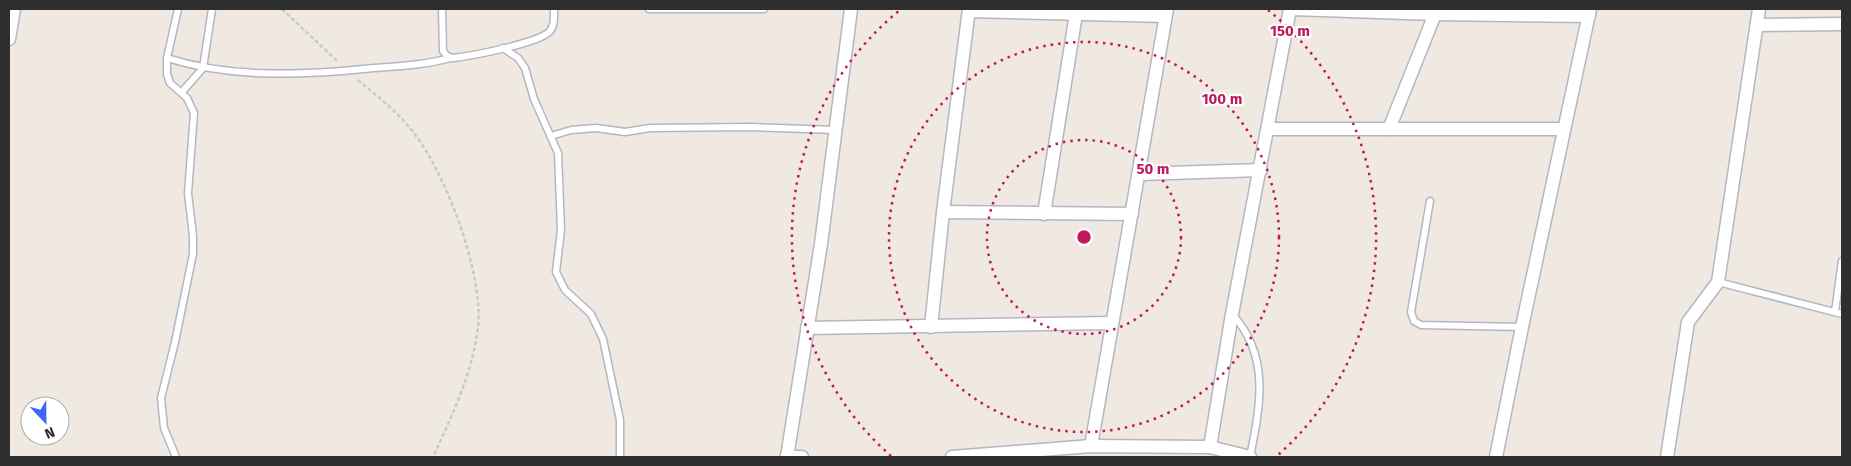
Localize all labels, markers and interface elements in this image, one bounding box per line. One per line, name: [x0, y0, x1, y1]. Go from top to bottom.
text: 150 m: [1270, 22, 1310, 40]
text: 100 m: [1202, 90, 1242, 108]
text: 50 m: [1136, 160, 1170, 178]
centre of rings: [1075, 228, 1093, 246]
north arrow: [20, 396, 70, 446]
text: N: [42, 423, 57, 442]

